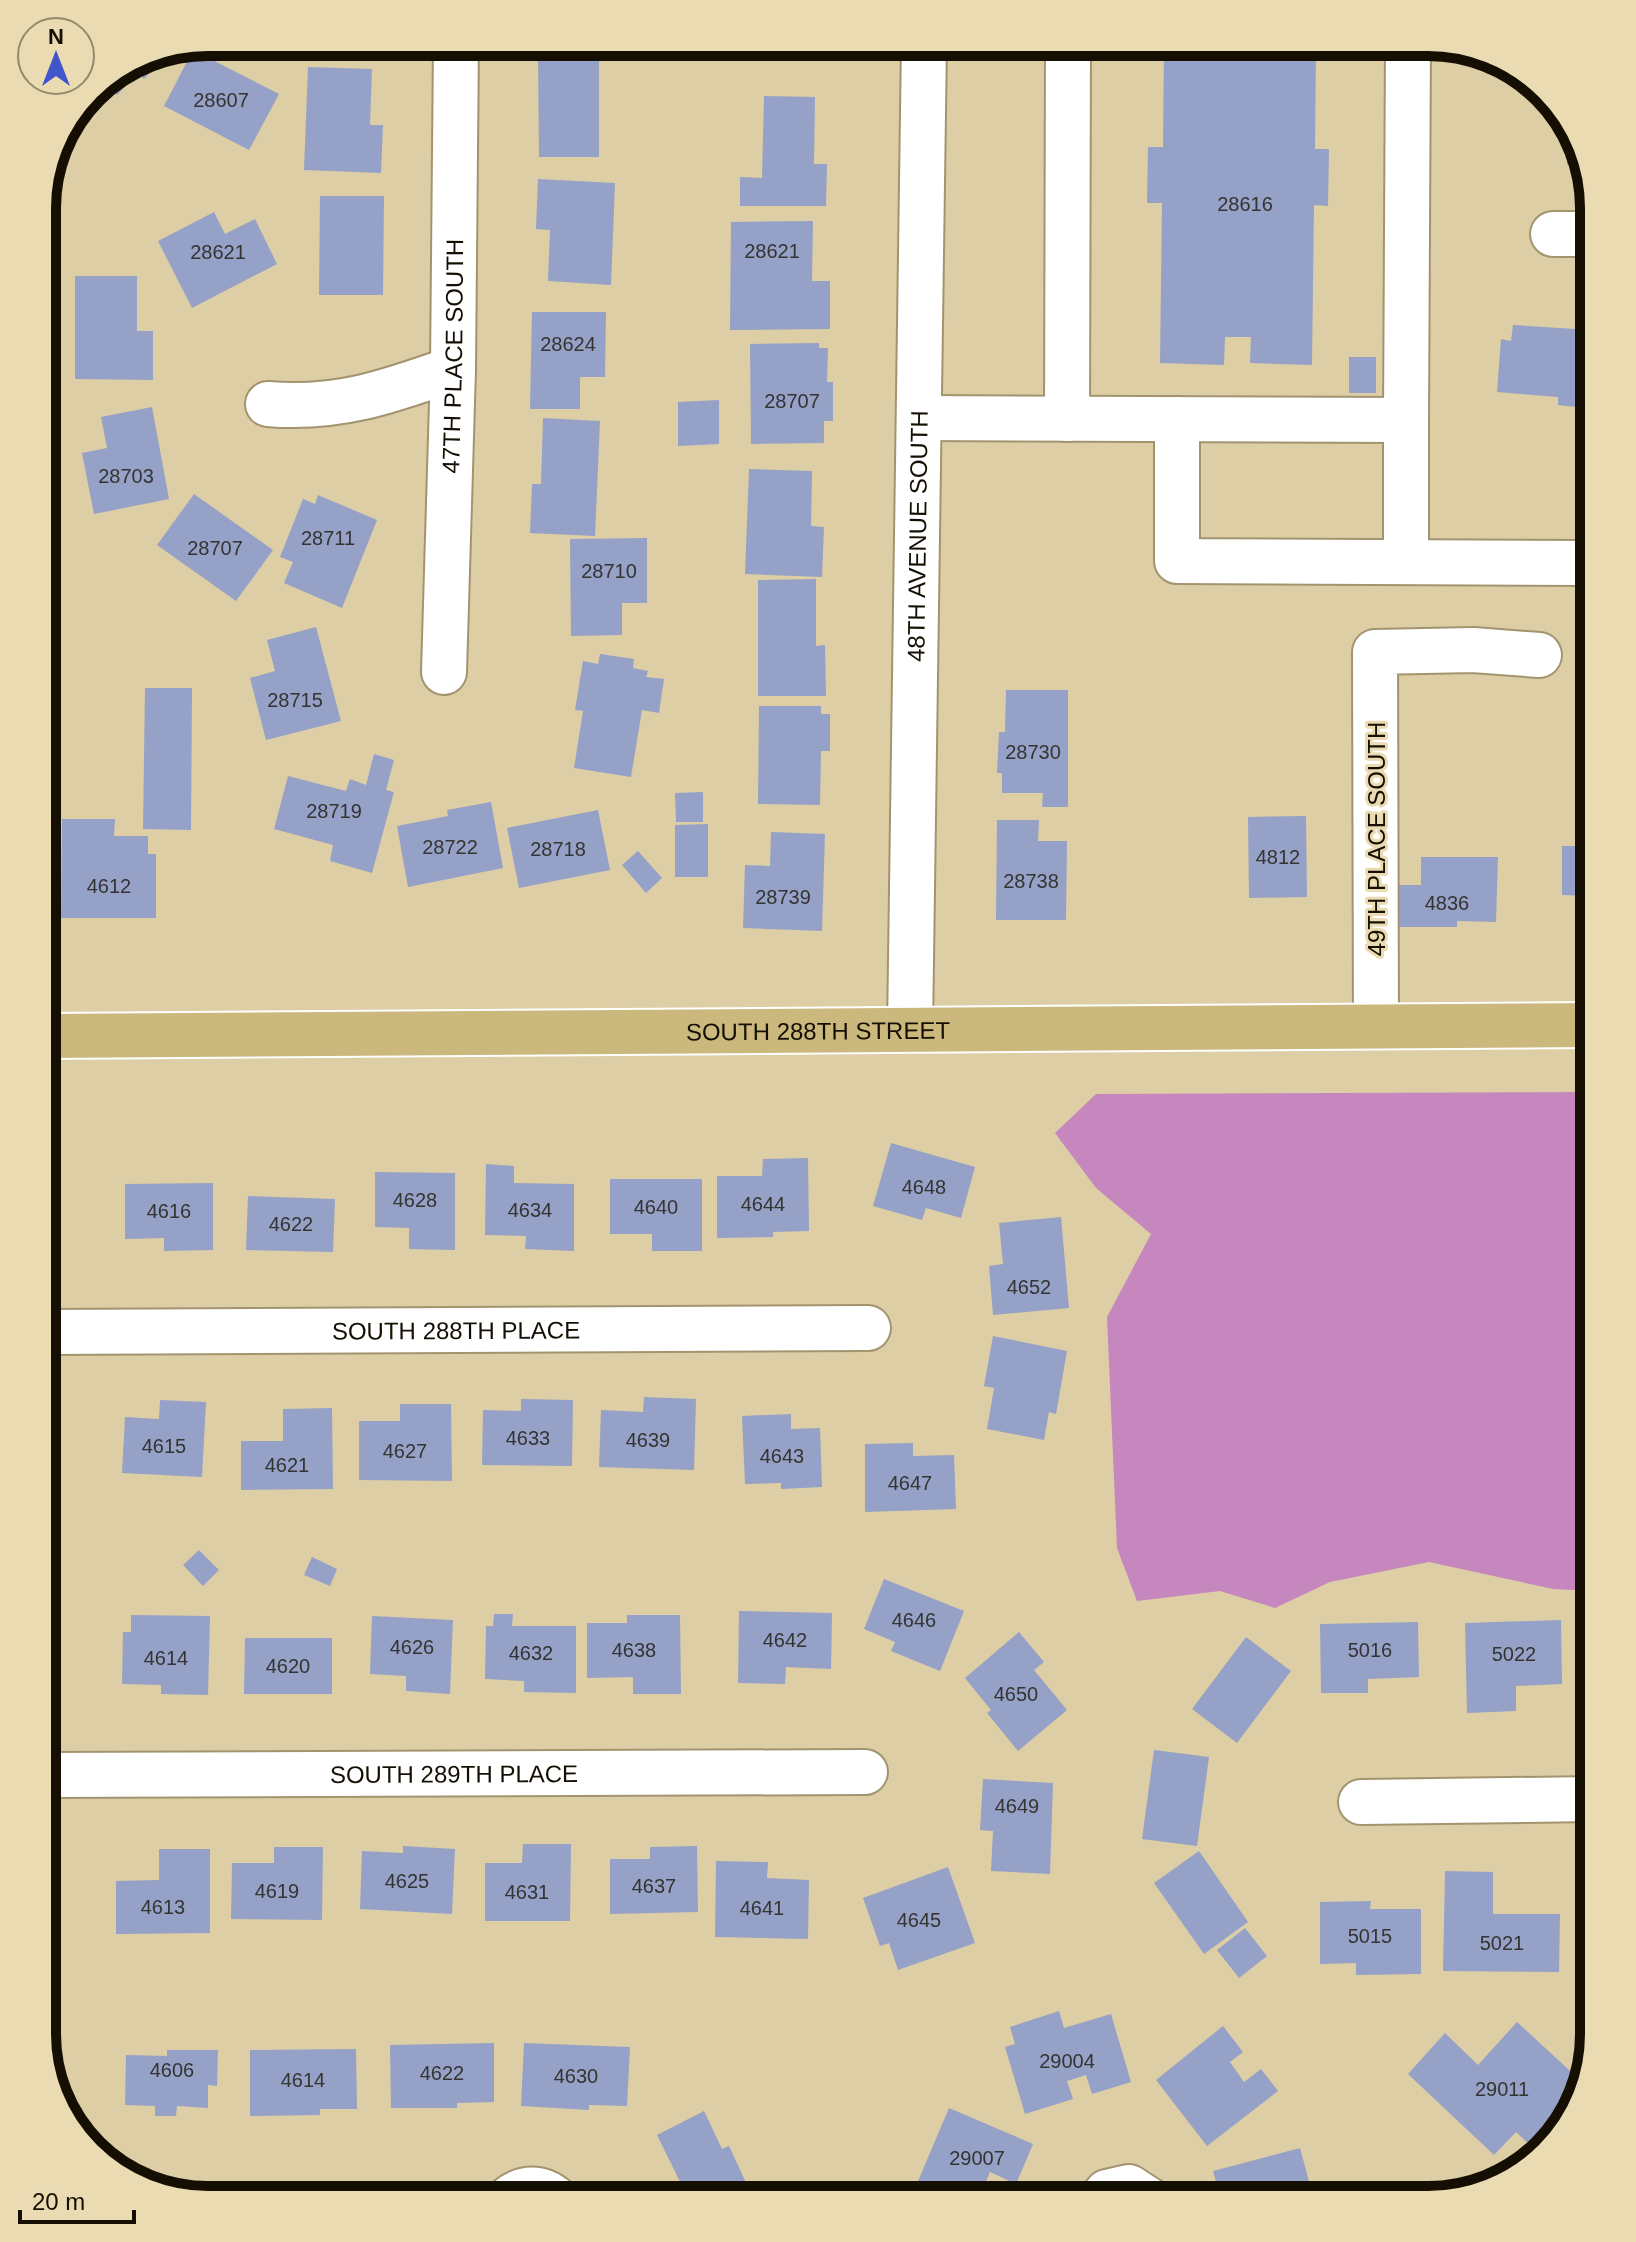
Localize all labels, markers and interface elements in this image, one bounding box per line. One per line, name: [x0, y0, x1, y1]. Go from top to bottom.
north arrow: [16, 16, 96, 96]
text: N: [48, 24, 64, 49]
house number: 28607: [193, 89, 249, 111]
house number: 28616: [1217, 193, 1273, 215]
street label: 47TH PLACE SOUTH: [436, 239, 468, 474]
house number: 28621: [744, 240, 800, 262]
house number: 28621: [190, 241, 246, 263]
house number: 28624: [540, 333, 596, 355]
house number: 28707: [764, 390, 820, 412]
street label: 48TH AVENUE SOUTH: [902, 410, 932, 662]
house number: 28703: [98, 465, 154, 487]
house number: 28711: [301, 527, 355, 549]
house number: 28707: [187, 537, 243, 559]
house number: 28710: [581, 560, 637, 582]
house number: 28715: [267, 689, 323, 711]
street label: 49TH PLACE SOUTH: [1363, 722, 1390, 956]
house number: 28730: [1005, 741, 1061, 763]
house number: 28719: [306, 800, 362, 822]
house number: 28722: [422, 836, 478, 858]
house number: 28718: [530, 838, 586, 860]
house number: 4812: [1256, 846, 1300, 868]
house number: 28738: [1003, 870, 1059, 892]
house number: 4612: [87, 875, 131, 897]
house number: 28739: [755, 886, 811, 908]
house number: 4836: [1425, 892, 1469, 914]
street label: SOUTH 288TH STREET: [686, 1016, 951, 1045]
house number: 4648: [902, 1176, 946, 1198]
house number: 4628: [393, 1189, 437, 1211]
house number: 4644: [741, 1193, 785, 1215]
house number: 4640: [634, 1196, 678, 1218]
house number: 4634: [508, 1199, 552, 1221]
house number: 4616: [147, 1200, 191, 1222]
house number: 4622: [269, 1213, 313, 1235]
house number: 4652: [1007, 1276, 1051, 1298]
street label: SOUTH 288TH PLACE: [332, 1316, 580, 1344]
house number: 4633: [506, 1427, 550, 1449]
house number: 4639: [626, 1429, 670, 1451]
house number: 4615: [142, 1435, 186, 1457]
house number: 4627: [383, 1440, 427, 1462]
house number: 4643: [760, 1445, 804, 1467]
house number: 4621: [265, 1454, 309, 1476]
house number: 4647: [888, 1472, 932, 1494]
house number: 4646: [892, 1609, 936, 1631]
house number: 4642: [763, 1629, 807, 1651]
house number: 4626: [390, 1636, 434, 1658]
house number: 4638: [612, 1639, 656, 1661]
house number: 5016: [1348, 1639, 1392, 1661]
house number: 4632: [509, 1642, 553, 1664]
house number: 5022: [1492, 1643, 1536, 1665]
house number: 4614: [144, 1647, 188, 1669]
house number: 4620: [266, 1655, 310, 1677]
house number: 4650: [994, 1683, 1038, 1705]
street label: SOUTH 289TH PLACE: [330, 1760, 578, 1787]
house number: 4649: [995, 1795, 1039, 1817]
house number: 4625: [385, 1870, 429, 1892]
house number: 4637: [632, 1875, 676, 1897]
house number: 4619: [255, 1880, 299, 1902]
house number: 4631: [505, 1881, 549, 1903]
house number: 4613: [141, 1896, 185, 1918]
house number: 4641: [740, 1897, 784, 1919]
house number: 4645: [897, 1909, 941, 1931]
house number: 5015: [1348, 1925, 1392, 1947]
house number: 5021: [1480, 1932, 1524, 1954]
house number: 29004: [1039, 2050, 1095, 2072]
house number: 4606: [150, 2059, 194, 2081]
house number: 4622: [420, 2062, 464, 2084]
house number: 4630: [554, 2065, 598, 2087]
house number: 4614: [281, 2069, 325, 2091]
house number: 29011: [1475, 2078, 1529, 2100]
house number: 29007: [949, 2147, 1005, 2169]
scale bar: [20, 2174, 134, 2224]
text: 20 m: [32, 2188, 85, 2215]

